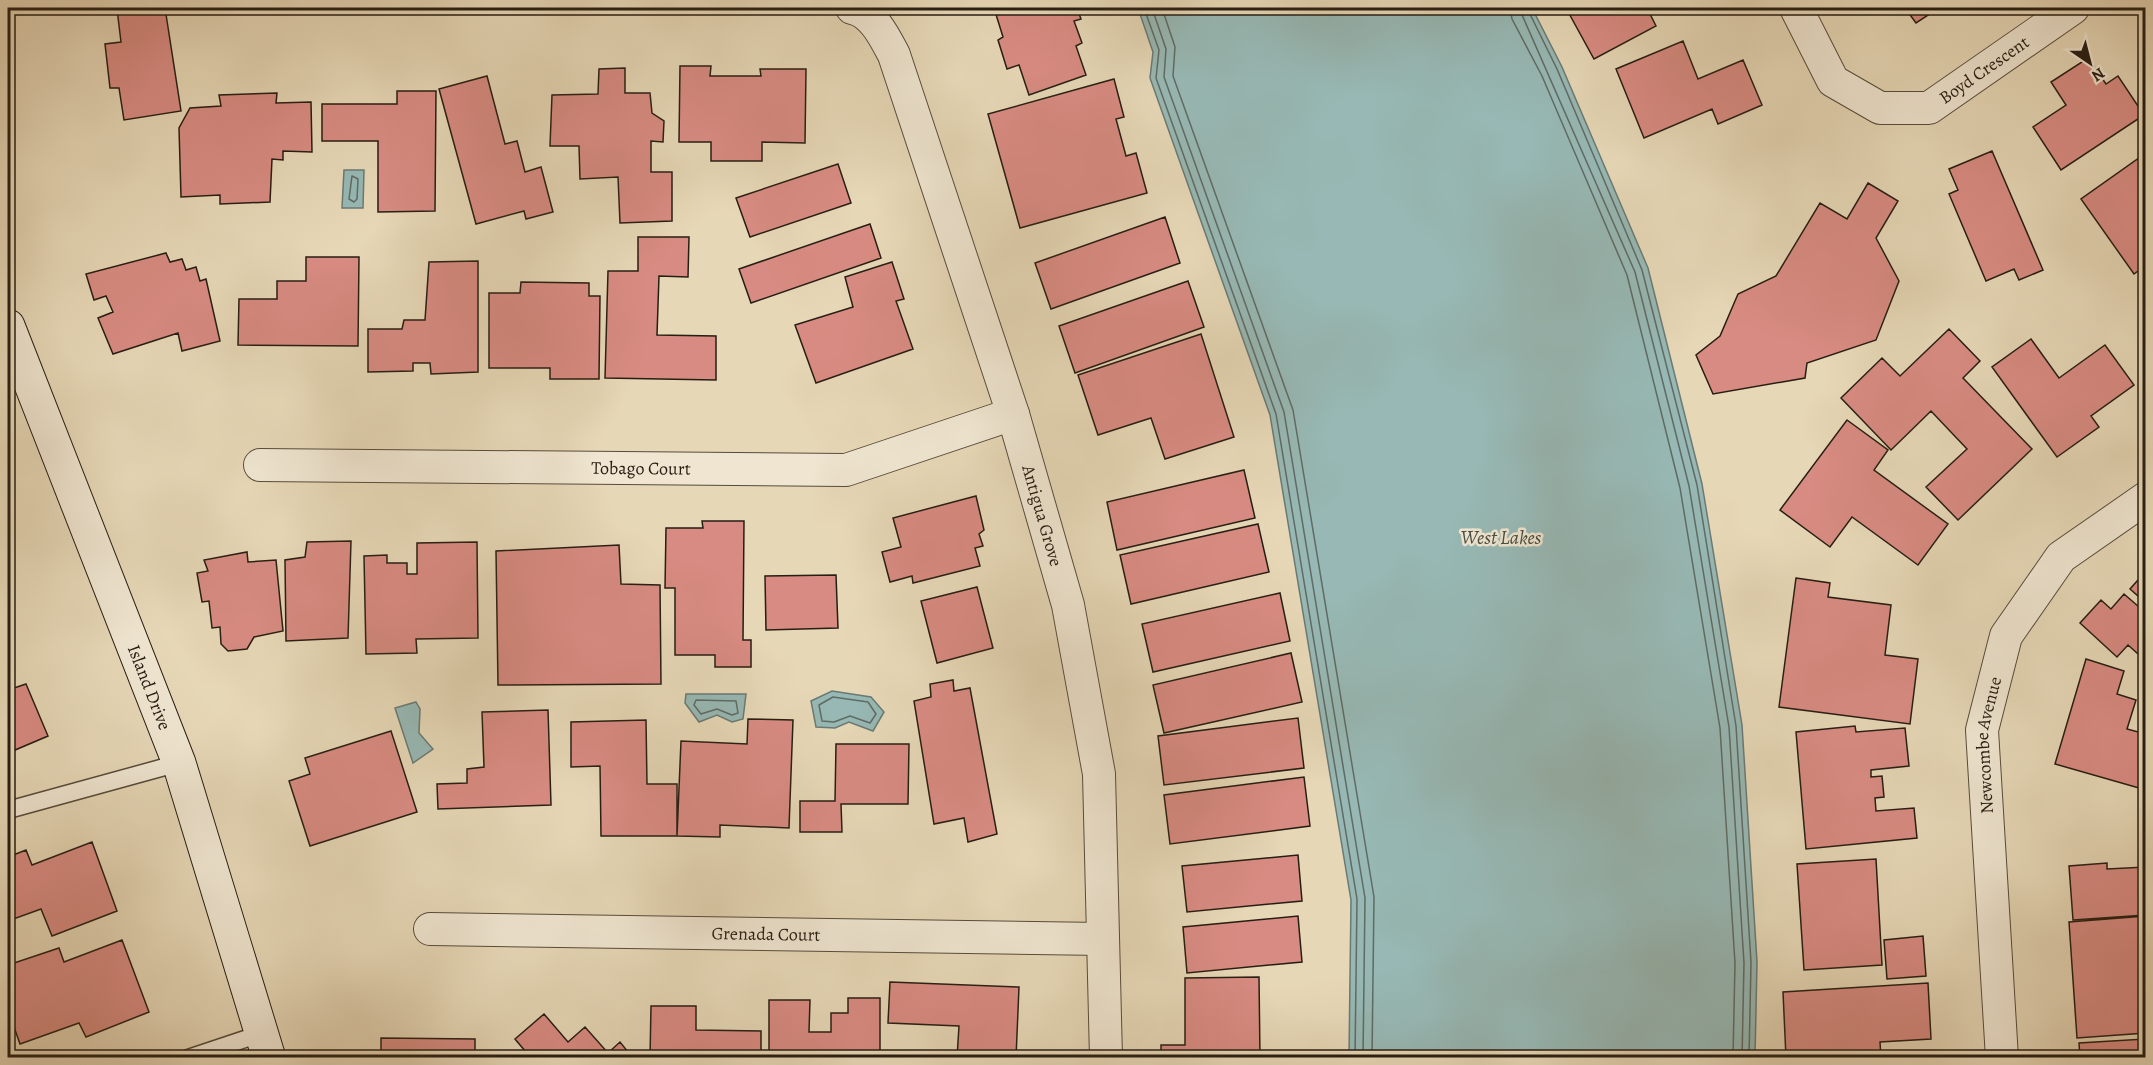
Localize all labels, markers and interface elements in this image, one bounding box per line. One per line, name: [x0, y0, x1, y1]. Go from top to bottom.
street label: Boyd Crescent: [1934, 30, 2034, 109]
north arrow: [2060, 33, 2120, 93]
text: N: [2087, 62, 2109, 87]
street label: Tobago Court: [591, 456, 691, 481]
street label: Antigua Grove: [1016, 461, 1068, 569]
water label: West Lakes: [1461, 524, 1542, 551]
street label: Island Drive: [122, 641, 177, 733]
street label: Newcombe Avenue: [1970, 674, 2007, 815]
street label: Grenada Court: [711, 921, 821, 947]

